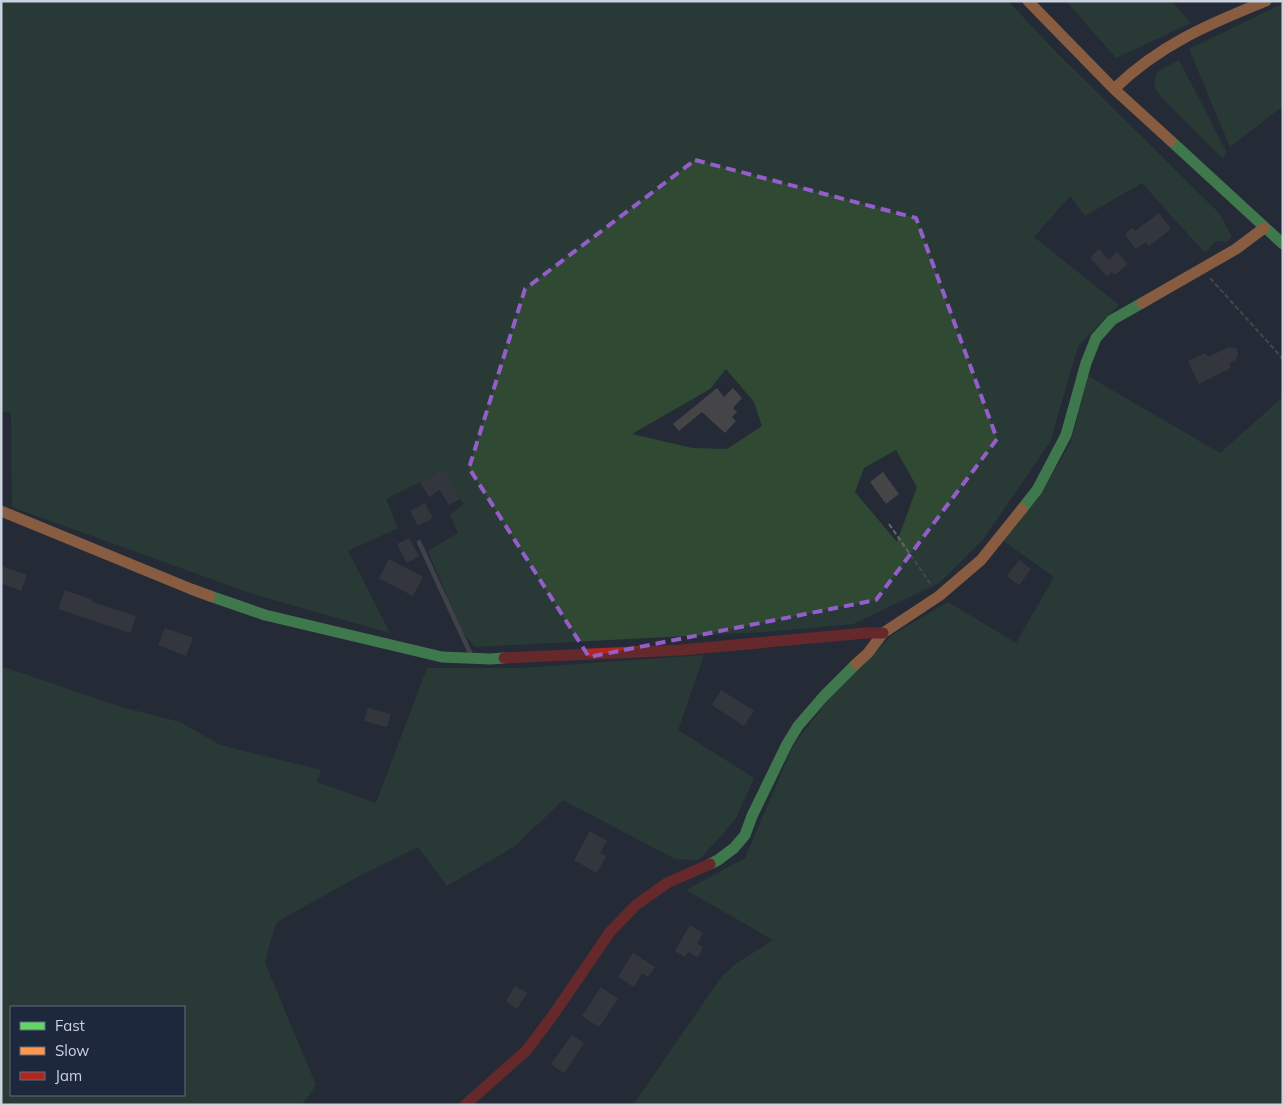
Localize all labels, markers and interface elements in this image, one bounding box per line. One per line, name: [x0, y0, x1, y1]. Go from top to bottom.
legend: [10, 1006, 185, 1096]
text: Fast: [55, 1016, 85, 1035]
text: Slow: [55, 1041, 89, 1060]
text: Jam: [55, 1066, 82, 1085]

